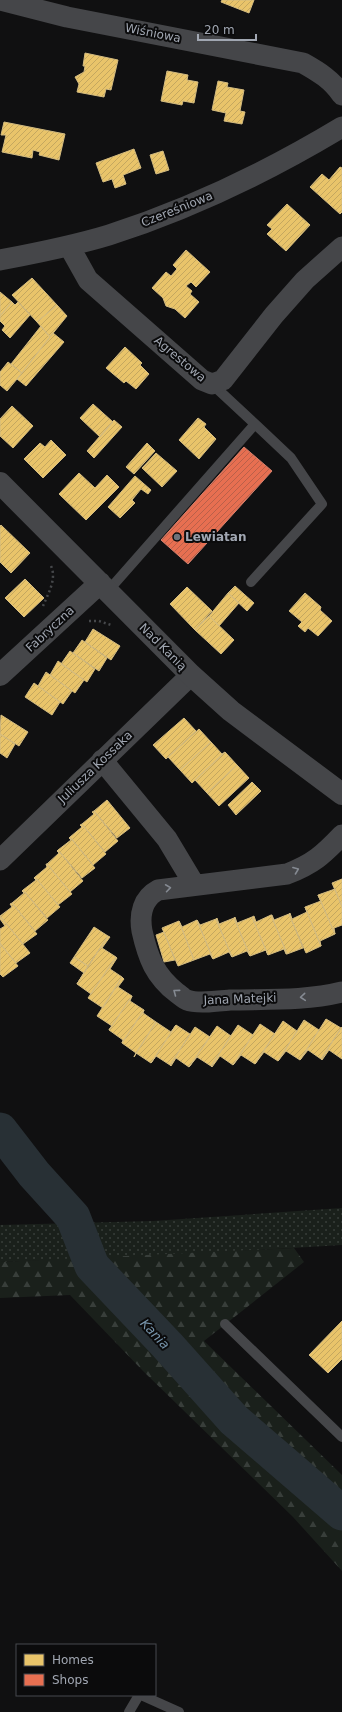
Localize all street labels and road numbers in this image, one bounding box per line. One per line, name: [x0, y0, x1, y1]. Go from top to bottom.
street label: Wiśniowa: [124, 21, 182, 45]
street label: Czereśniowa: [139, 188, 215, 230]
street label: Agrestowa: [151, 333, 209, 385]
street label: Fabryczna: [23, 603, 77, 655]
street label: Nad Kanią: [136, 620, 190, 674]
street label: Juliusza Kossaka: [54, 728, 135, 807]
street label: Jana Matejki: [202, 991, 277, 1007]

